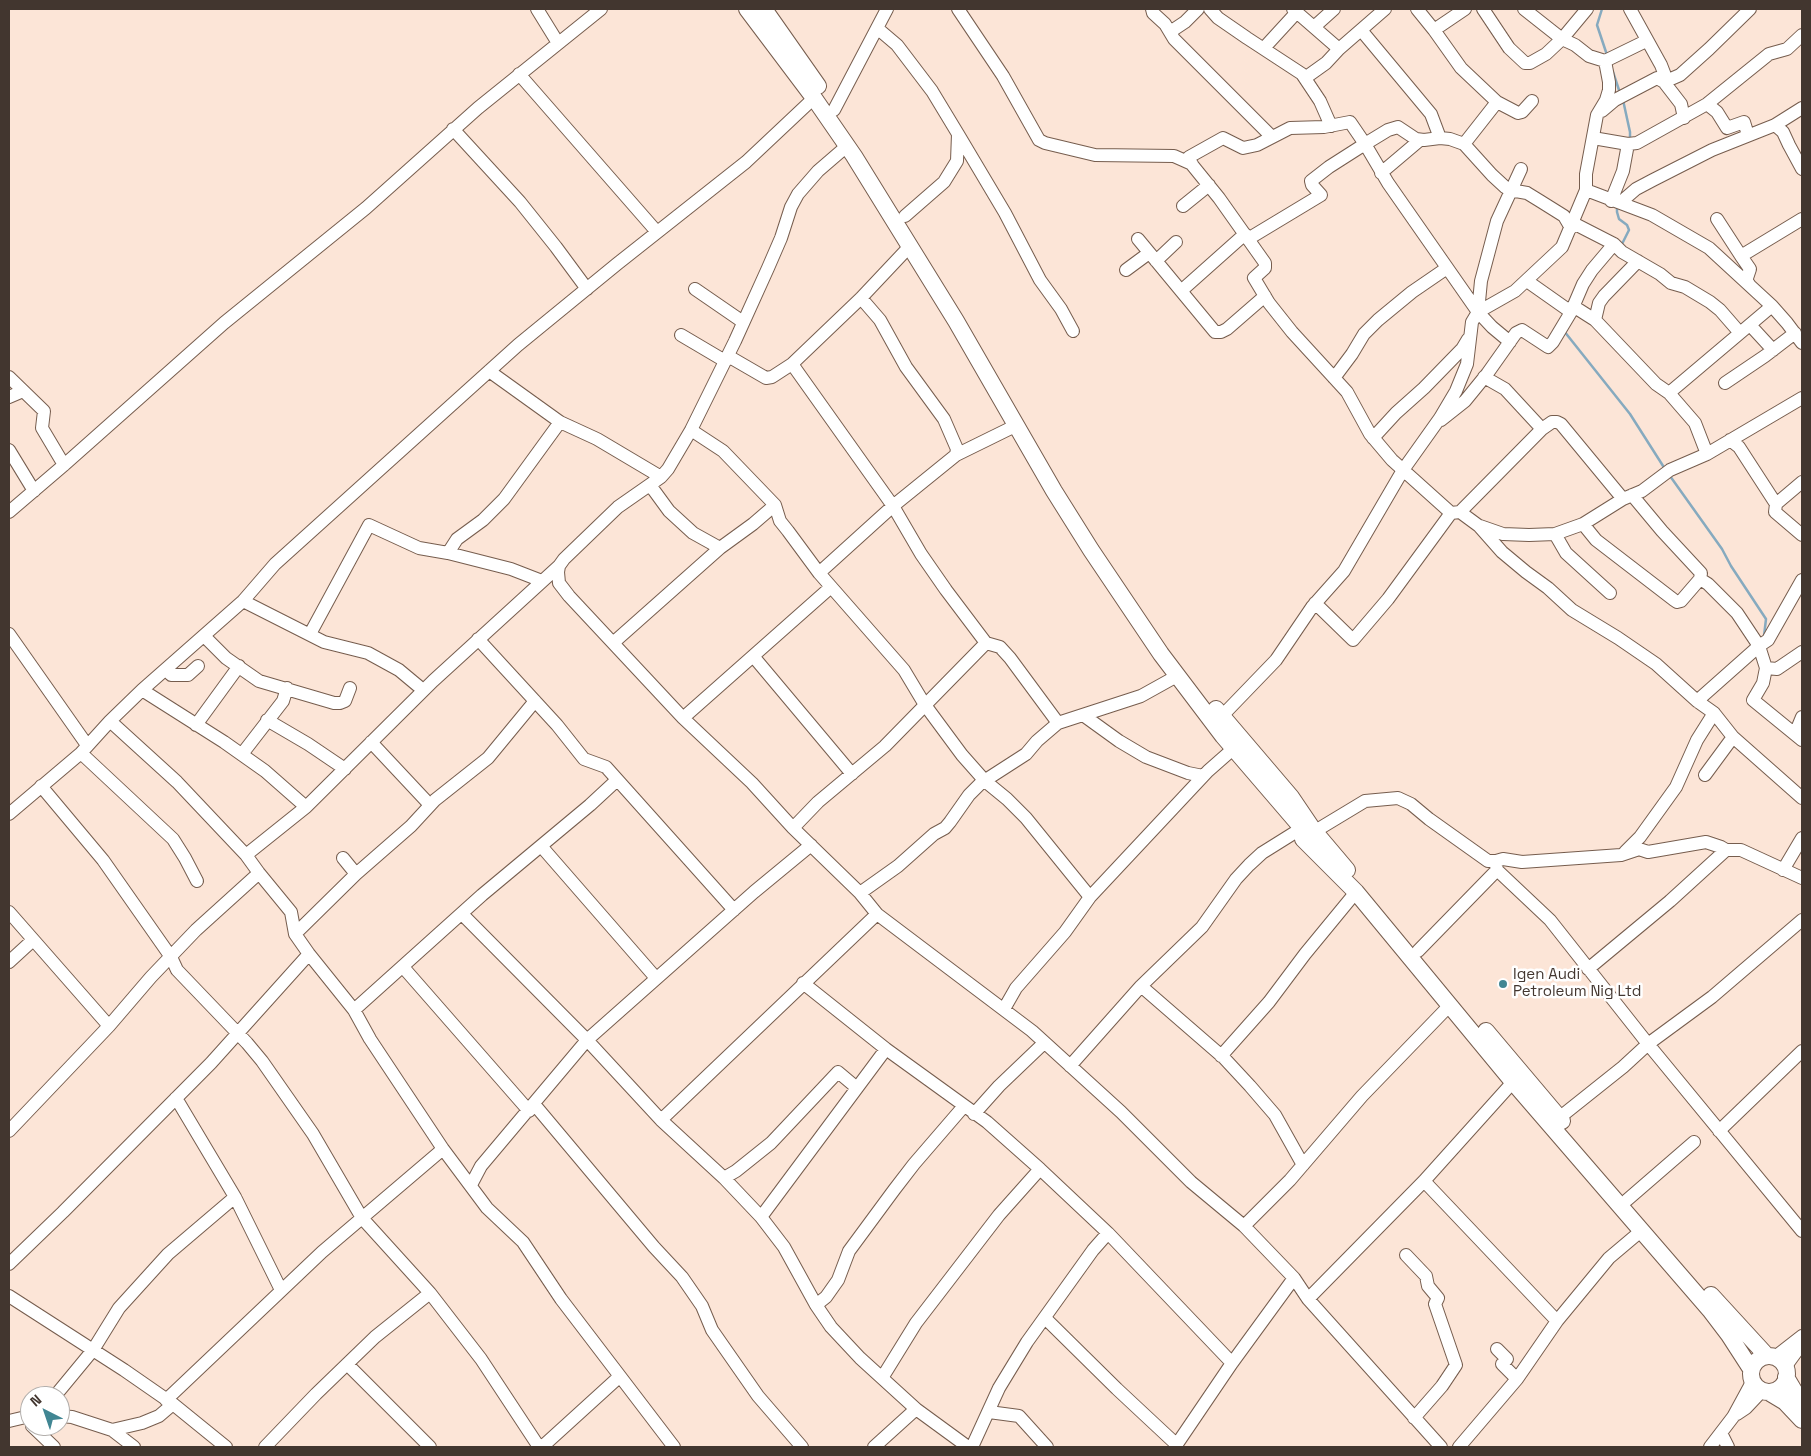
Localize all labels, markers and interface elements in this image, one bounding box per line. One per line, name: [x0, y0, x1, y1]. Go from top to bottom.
place label: Igen Audi Petroleum Nig Ltd: [1513, 966, 1641, 1001]
marker: Igen Audi Petroleum Nig Ltd: [1497, 978, 1509, 990]
north arrow: [20, 1386, 70, 1436]
text: N: [26, 1391, 45, 1410]

